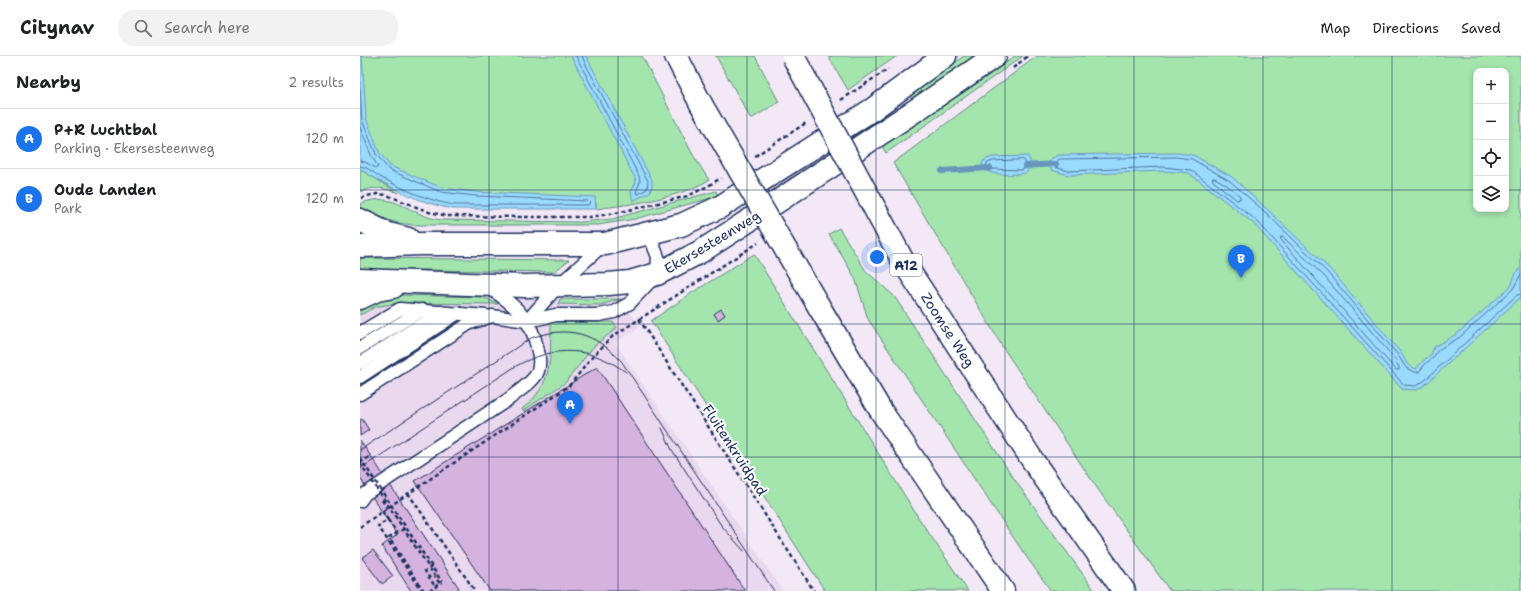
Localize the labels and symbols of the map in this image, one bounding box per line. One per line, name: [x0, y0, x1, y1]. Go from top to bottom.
street label: Ekersesteenweg: [661, 206, 763, 278]
pin: B: [1228, 245, 1254, 278]
your location: [867, 247, 887, 267]
road number: A12: [890, 254, 922, 276]
street label: Zoomse Weg: [917, 289, 979, 371]
pin: A: [557, 391, 583, 424]
street label: Fluitenkruidpad: [699, 401, 771, 499]

